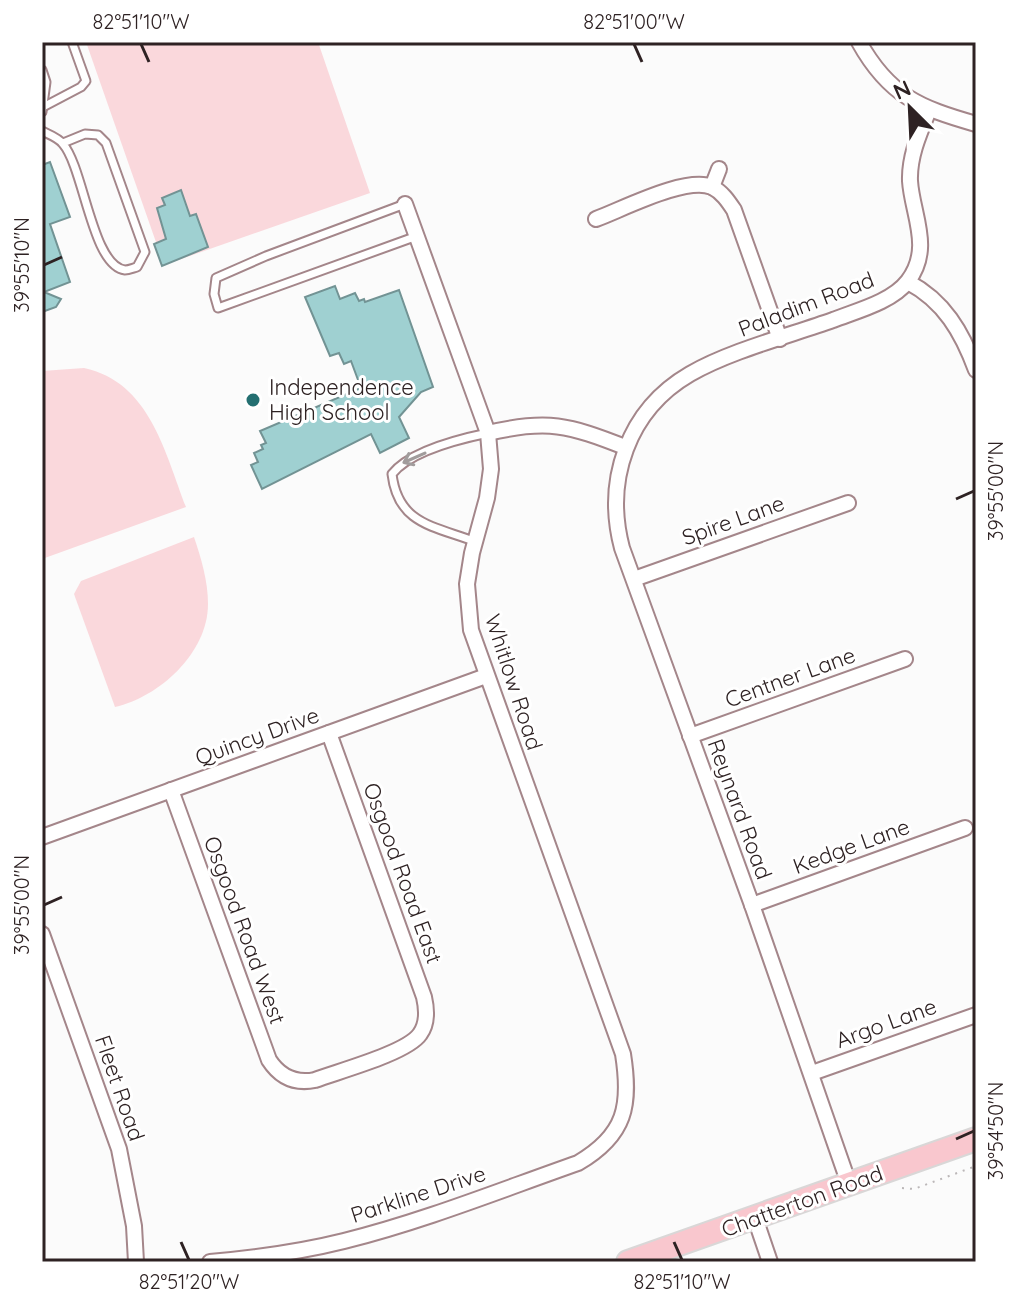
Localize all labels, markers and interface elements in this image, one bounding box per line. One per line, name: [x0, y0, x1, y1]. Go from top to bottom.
text: 82°51'10"W: [93, 9, 189, 34]
text: 82°51'00"W: [583, 9, 685, 34]
north arrow: [870, 68, 950, 148]
text: N: [889, 74, 915, 106]
text: 39°55'10"N: [9, 217, 34, 313]
street label: Paladim Road: [734, 265, 878, 343]
place label: Independence High School: [269, 373, 414, 426]
marker: Independence High School: [244, 391, 262, 409]
text: 39°55'00"N: [983, 441, 1008, 541]
one-way arrow: [402, 451, 427, 466]
street label: Spire Lane: [678, 489, 788, 551]
street label: Whitlow Road: [479, 611, 549, 753]
street label: Centner Lane: [721, 640, 859, 714]
street label: Quincy Drive: [191, 701, 323, 771]
street label: Reynard Road: [702, 735, 778, 883]
street label: Osgood Road East: [357, 779, 449, 967]
street label: Kedge Lane: [789, 812, 913, 880]
street label: Osgood Road West: [198, 832, 292, 1028]
text: 39°55'00"N: [9, 855, 34, 955]
street label: Argo Lane: [832, 992, 940, 1054]
street label: Fleet Road: [89, 1031, 151, 1145]
text: 39°54'50"N: [983, 1082, 1008, 1180]
street label: Parkline Drive: [347, 1159, 489, 1229]
street label: Chatterton Road: [717, 1159, 887, 1243]
text: 82°51'20"W: [139, 1269, 239, 1294]
text: 82°51'10"W: [634, 1269, 730, 1294]

